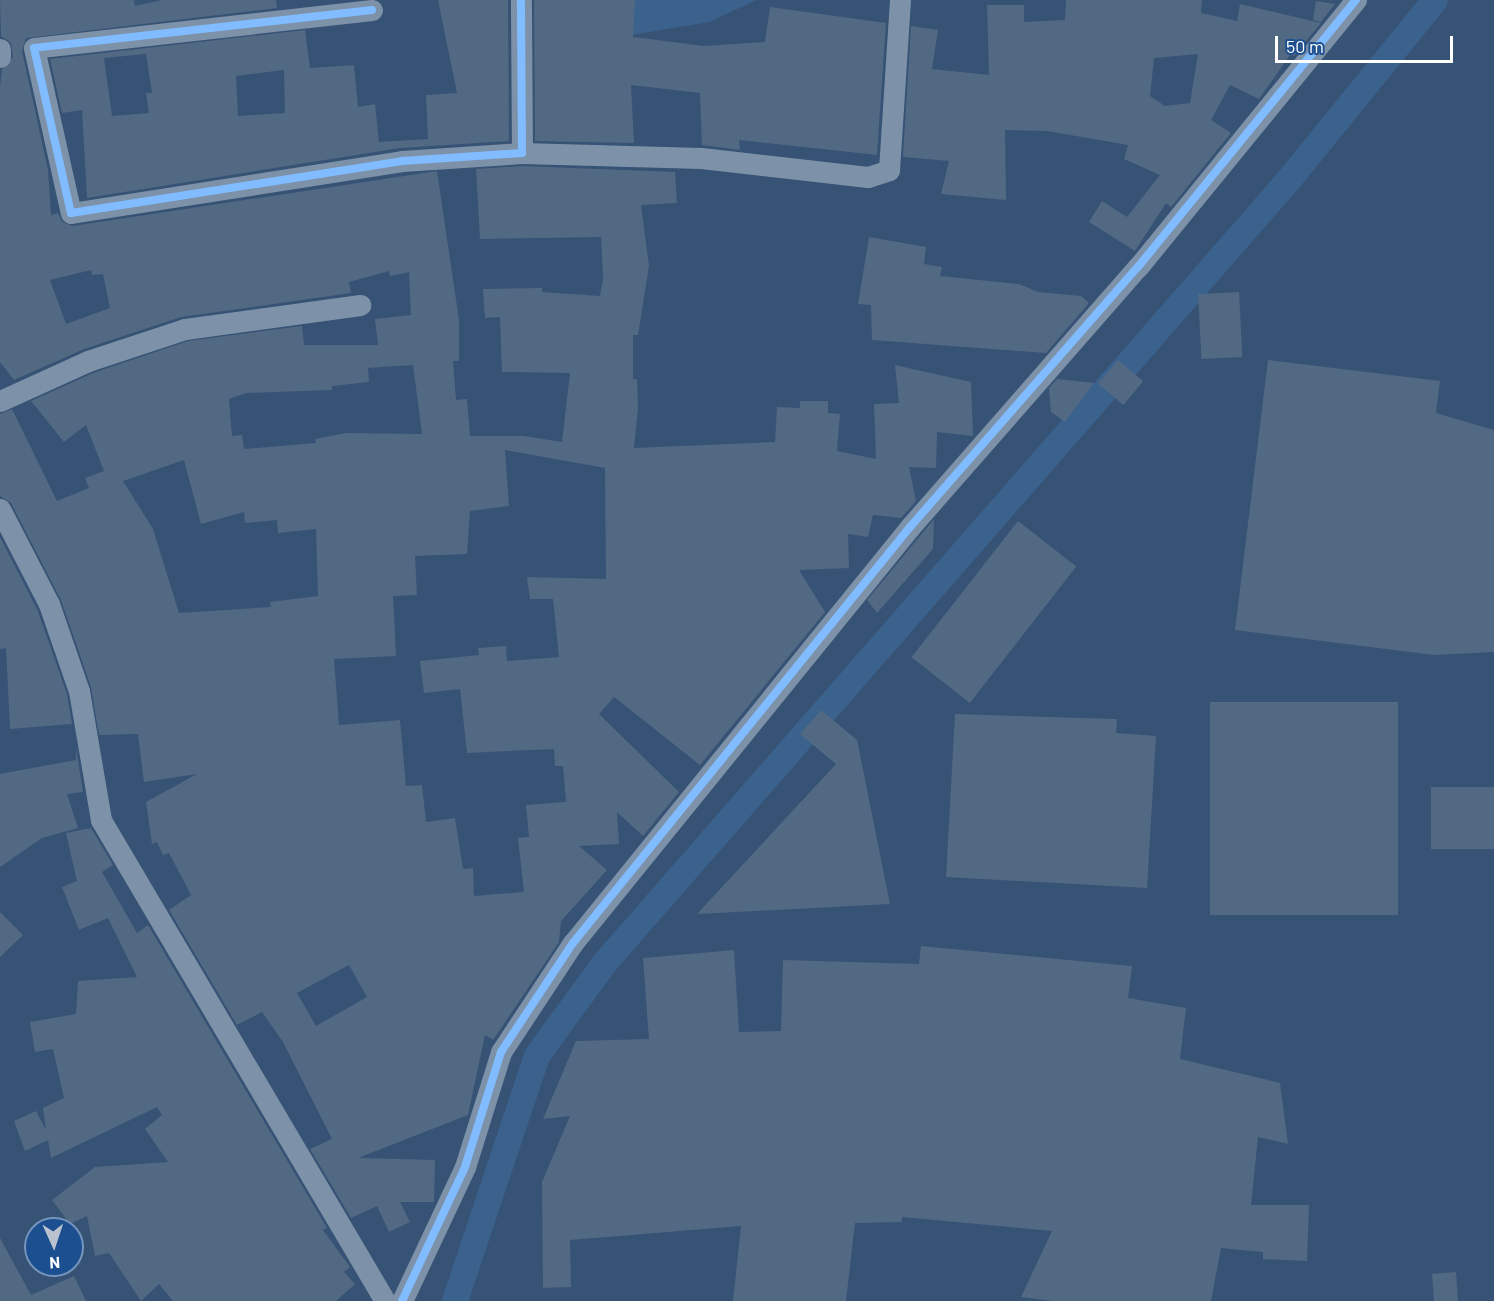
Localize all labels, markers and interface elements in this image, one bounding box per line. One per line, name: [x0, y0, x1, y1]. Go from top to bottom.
scale bar: [1278, 24, 1456, 62]
text: 50 m: [1286, 35, 1324, 57]
north arrow: [24, 1217, 84, 1277]
text: N: [49, 1254, 61, 1273]

